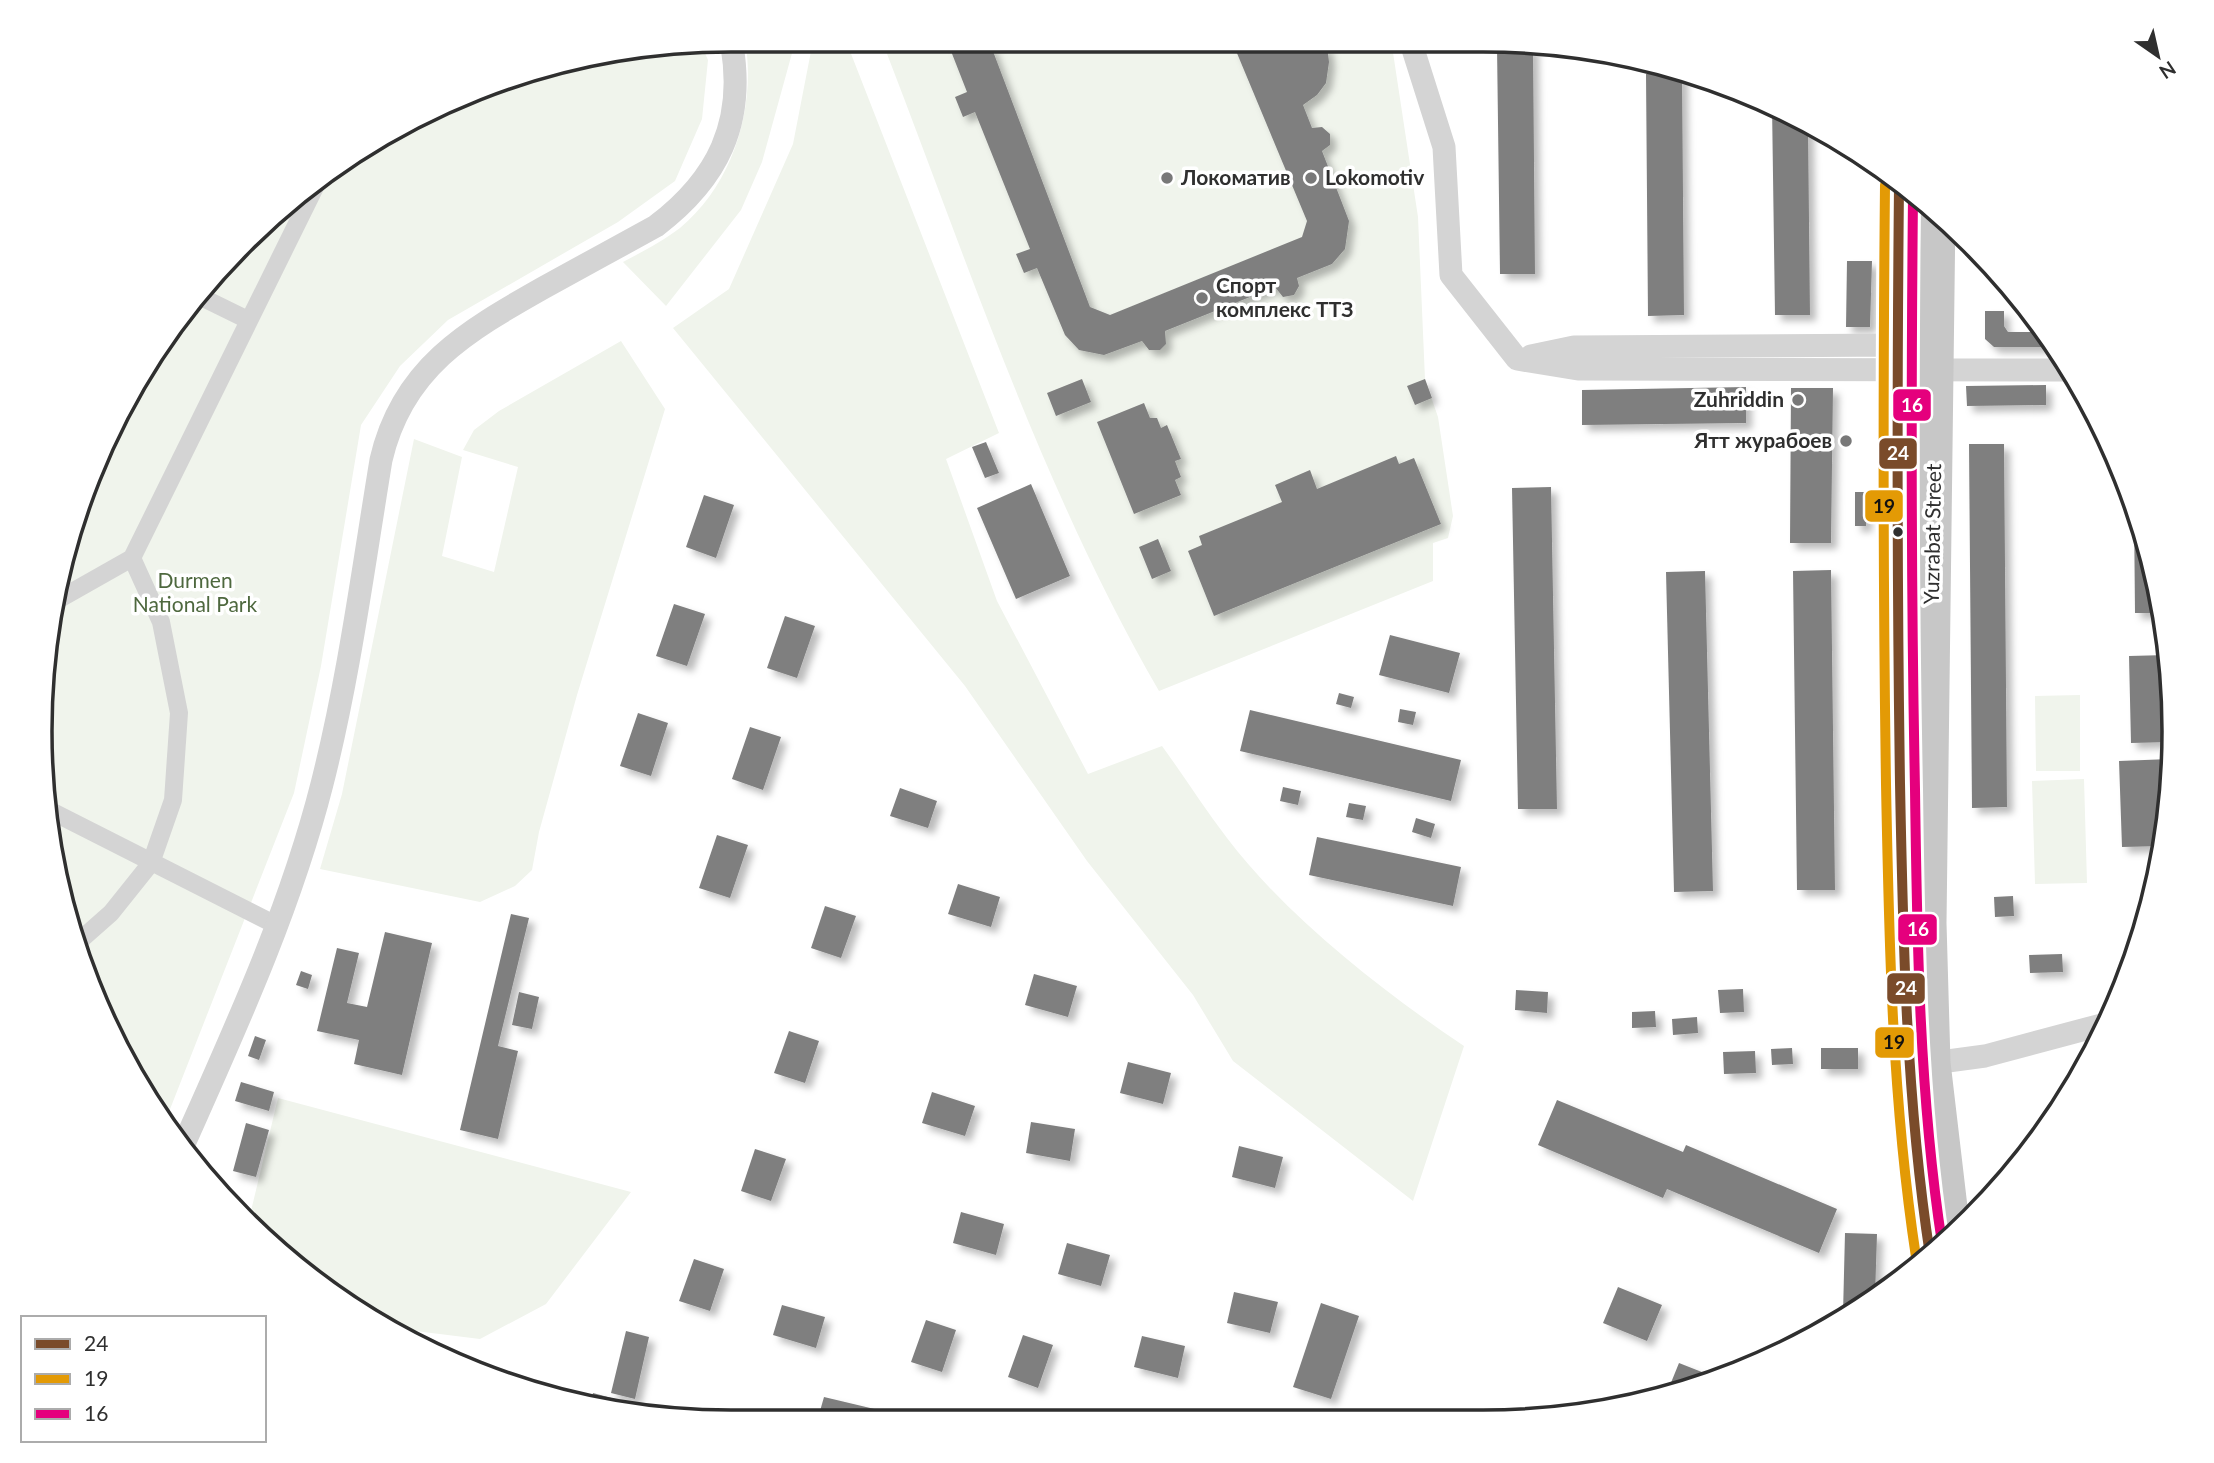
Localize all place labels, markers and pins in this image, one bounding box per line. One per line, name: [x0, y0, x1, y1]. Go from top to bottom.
place label: Локоматив: [1180, 164, 1291, 189]
place label: Lokomotiv: [1325, 164, 1424, 189]
marker: Локоматив: [1159, 170, 1175, 186]
marker: Lokomotiv: [1303, 170, 1319, 186]
place label: Спорт комплекс ТТЗ: [1216, 272, 1354, 321]
marker: Спорт комплекс ТТЗ: [1194, 290, 1210, 306]
place label: Zuhriddin: [1694, 386, 1784, 411]
marker: Zuhriddin: [1790, 392, 1806, 408]
place label: Ятт журабоев: [1693, 427, 1832, 452]
marker: Ятт журабоев: [1838, 433, 1854, 449]
unlabelled marker: [1891, 525, 1905, 539]

